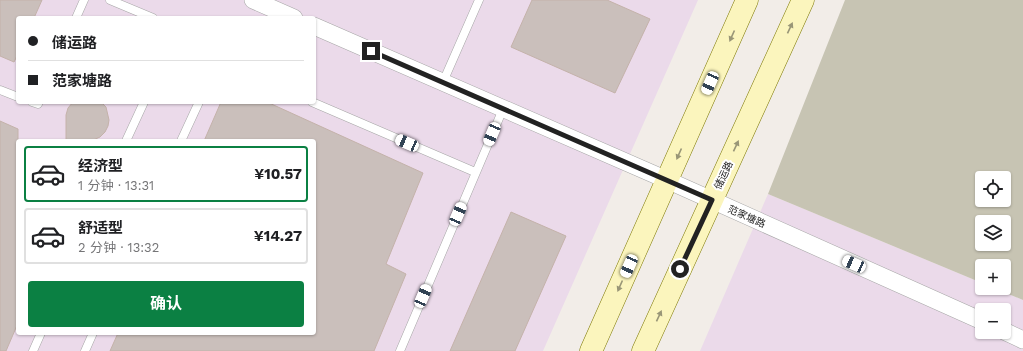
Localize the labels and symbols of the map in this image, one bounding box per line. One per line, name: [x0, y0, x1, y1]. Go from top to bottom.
one-way arrow: [787, 22, 793, 34]
one-way arrow: [728, 30, 734, 42]
route end: [362, 42, 380, 60]
car: [700, 70, 720, 96]
car: [482, 121, 502, 147]
car: [394, 133, 420, 153]
one-way arrow: [733, 141, 739, 152]
one-way arrow: [676, 149, 682, 160]
street label: 储运路: [712, 159, 735, 191]
car: [448, 201, 468, 227]
street label: 范家塘路: [726, 203, 767, 230]
car: [619, 253, 639, 279]
car: [841, 254, 867, 274]
route start: [671, 260, 689, 278]
one-way arrow: [617, 280, 623, 292]
car: [413, 283, 433, 309]
one-way arrow: [656, 310, 662, 321]

